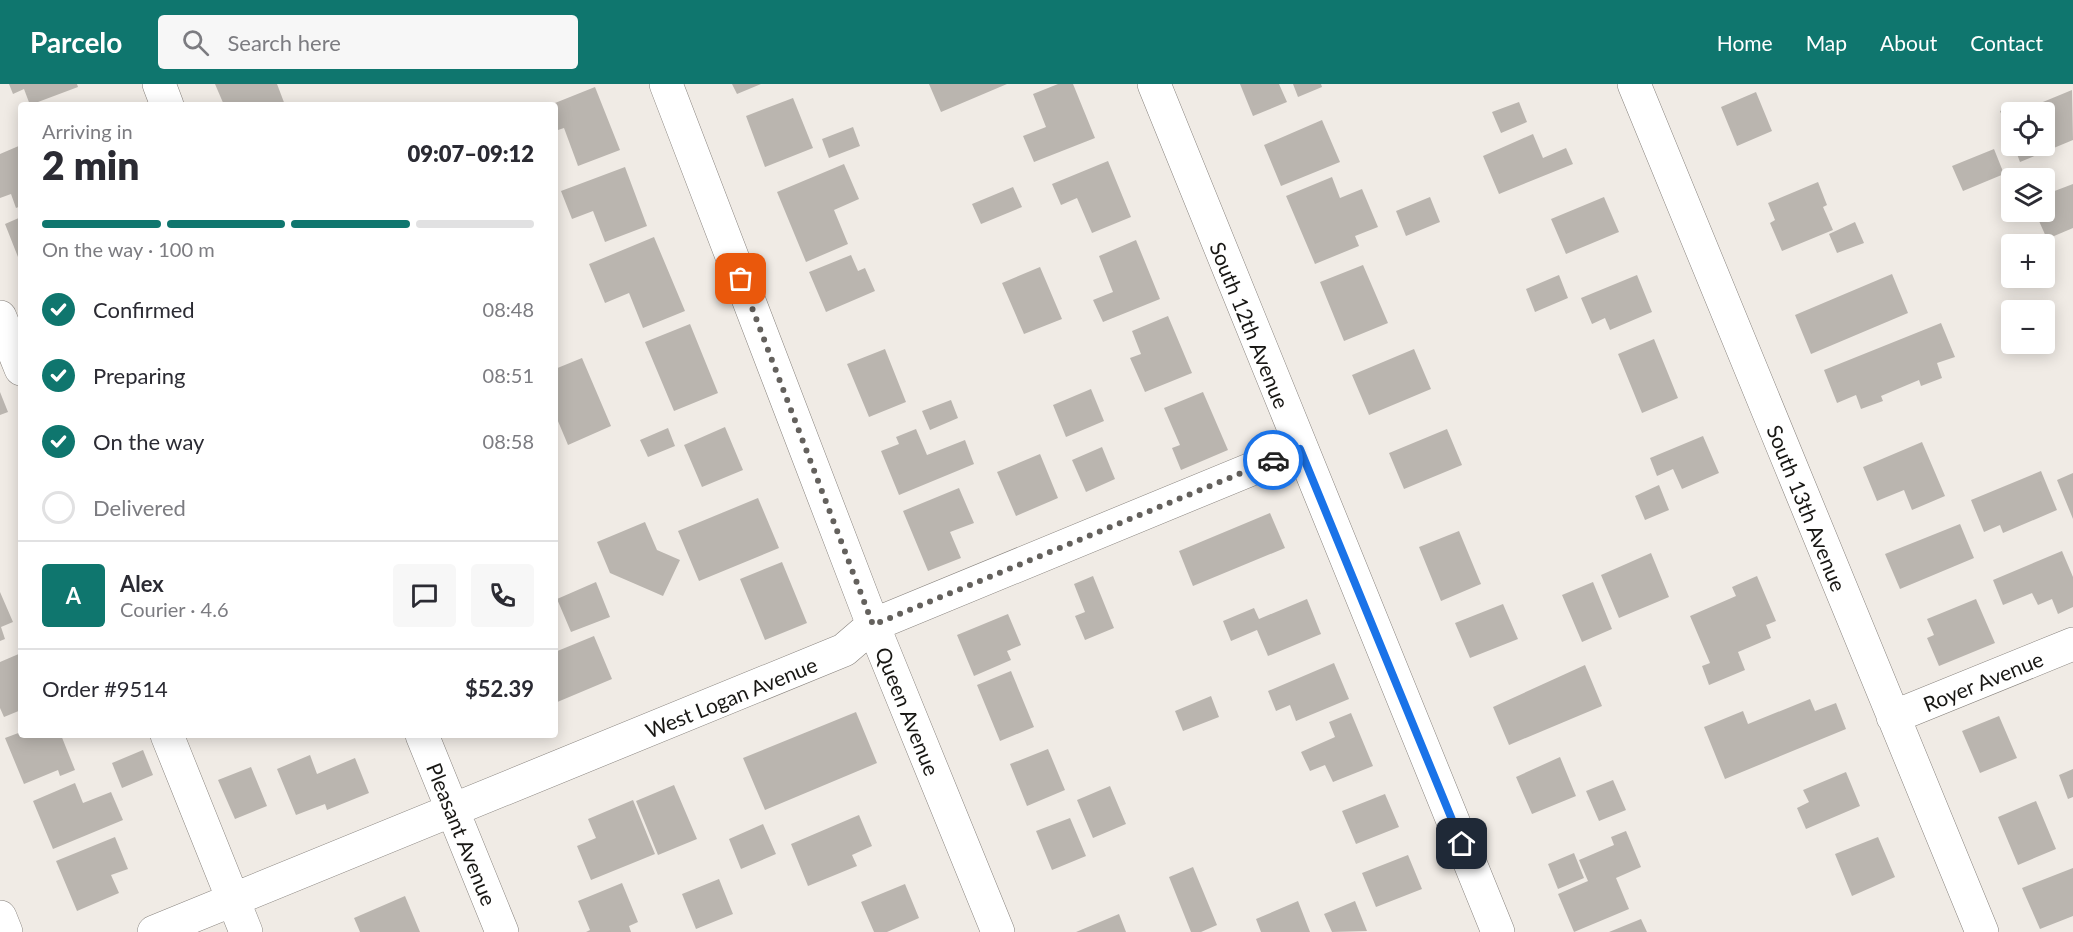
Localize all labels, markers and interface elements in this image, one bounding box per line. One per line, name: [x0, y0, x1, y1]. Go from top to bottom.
search box: [158, 15, 578, 69]
text: Parcelo: [30, 25, 122, 59]
icon: search: [179, 26, 212, 59]
text: Search here: [227, 29, 341, 56]
text: Home: [1717, 30, 1773, 55]
text: Map: [1806, 30, 1847, 55]
text: About: [1880, 30, 1937, 55]
text: Contact: [1970, 30, 2043, 55]
map controls: [2001, 102, 2055, 354]
button: locate: [2001, 102, 2055, 156]
text: Arriving in: [42, 119, 133, 143]
text: 09:07–09:12: [408, 140, 534, 167]
text: 2 min: [42, 142, 139, 188]
button: layers: [2001, 168, 2055, 222]
button: +: [2001, 234, 2055, 288]
text: On the way · 100 m: [42, 237, 215, 261]
street label: South 12th Avenue: [1205, 238, 1295, 412]
pin: [715, 253, 766, 304]
icon: bag: [724, 262, 757, 295]
icon: check: [42, 293, 75, 326]
text: Confirmed: [93, 296, 195, 323]
text: 08:48: [483, 297, 534, 321]
button: −: [2001, 300, 2055, 354]
icon: check: [42, 359, 75, 392]
text: Preparing: [93, 362, 185, 389]
text: 08:51: [483, 363, 534, 387]
street label: South 13th Avenue: [1762, 421, 1852, 595]
icon: check: [42, 425, 75, 458]
text: On the way: [93, 428, 204, 455]
text: 08:58: [483, 429, 534, 453]
courier: [1243, 430, 1303, 490]
icon: car: [1257, 444, 1290, 477]
text: Delivered: [93, 494, 186, 521]
button: chat: [393, 564, 456, 627]
button: phone: [471, 564, 534, 627]
text: Alex: [120, 570, 164, 597]
text: A: [66, 582, 81, 609]
text: Courier · 4.6: [120, 597, 229, 621]
street label: Queen Avenue: [871, 643, 945, 779]
street label: Royer Avenue: [1919, 646, 2047, 716]
street label: West Logan Avenue: [642, 651, 820, 743]
text: Order #9514: [42, 675, 168, 702]
text: $52.39: [465, 675, 534, 702]
street label: Pleasant Avenue: [422, 759, 502, 909]
pin: [1436, 818, 1487, 869]
icon: home: [1445, 827, 1478, 860]

